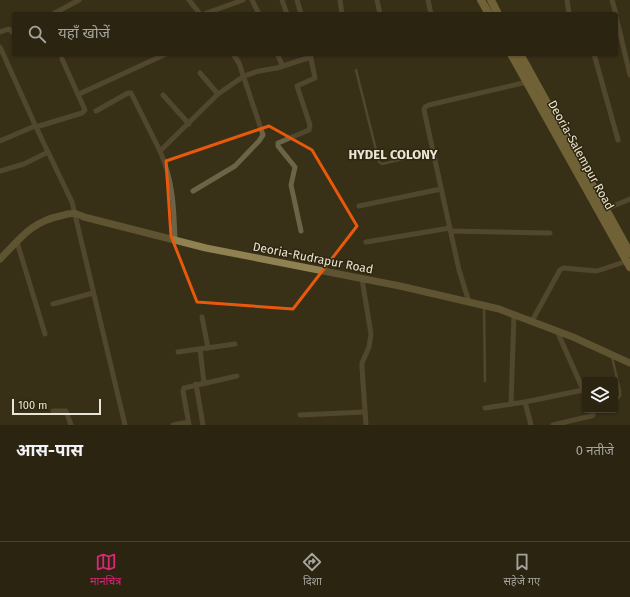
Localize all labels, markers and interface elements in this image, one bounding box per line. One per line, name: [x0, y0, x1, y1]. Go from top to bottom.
search box: [12, 12, 618, 56]
icon: search: [26, 23, 48, 45]
text: यहाँ खोजें: [58, 24, 110, 42]
street label: Deoria-Salempur Road: [545, 98, 617, 212]
district label: HYDEL COLONY: [348, 147, 438, 162]
street label: Deoria-Rudrapur Road: [252, 239, 374, 277]
map controls: [582, 377, 618, 413]
button: layers: [582, 377, 618, 413]
scale bar: [12, 397, 101, 416]
text: 100 m: [18, 399, 47, 412]
text: आस-पास: [16, 440, 83, 461]
text: 0 नतीजे: [576, 443, 614, 458]
tab: मानचित्र: [90, 551, 121, 589]
tab: दिशा: [301, 551, 323, 589]
tab: सहेजे गए: [503, 551, 540, 589]

